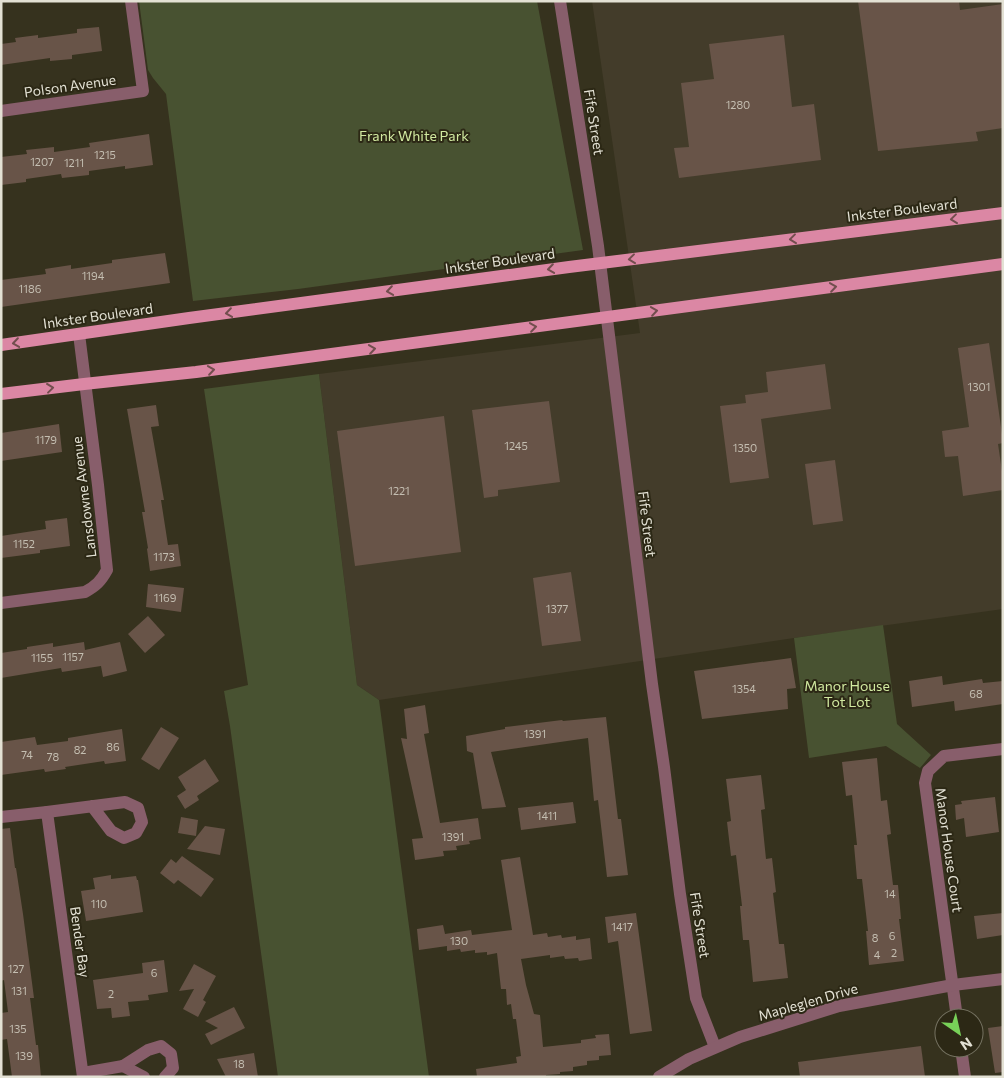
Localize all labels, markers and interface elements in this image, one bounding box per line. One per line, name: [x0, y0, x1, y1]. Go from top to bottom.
street label: Polson Avenue: [23, 71, 117, 100]
street label: Fife Street: [581, 88, 608, 156]
house number: 1280: [726, 98, 750, 111]
park label: Frank White Park: [359, 127, 469, 144]
house number: 1215: [94, 148, 116, 161]
house number: 1207: [30, 155, 54, 168]
house number: 1211: [64, 156, 84, 169]
street label: Inkster Boulevard: [846, 194, 958, 225]
one-way arrow: [950, 213, 958, 224]
one-way arrow: [789, 233, 797, 244]
street label: Inkster Boulevard: [444, 244, 556, 277]
one-way arrow: [628, 253, 636, 264]
one-way arrow: [547, 264, 556, 274]
house number: 1194: [82, 269, 105, 282]
house number: 1186: [19, 282, 42, 295]
one-way arrow: [829, 282, 837, 293]
one-way arrow: [386, 285, 394, 296]
street label: Inkster Boulevard: [42, 299, 154, 332]
one-way arrow: [651, 306, 659, 317]
one-way arrow: [225, 307, 233, 317]
one-way arrow: [530, 322, 538, 333]
one-way arrow: [12, 337, 20, 348]
one-way arrow: [368, 344, 376, 354]
one-way arrow: [207, 365, 215, 376]
house number: 1301: [968, 380, 990, 393]
one-way arrow: [46, 383, 54, 394]
house number: 1179: [35, 433, 57, 446]
street label: Lansdowne Avenue: [68, 436, 99, 559]
house number: 1245: [504, 439, 528, 452]
house number: 1350: [733, 441, 757, 454]
house number: 1221: [388, 484, 410, 497]
street label: Fife Street: [635, 490, 660, 558]
house number: 1152: [13, 537, 35, 550]
house number: 1173: [153, 550, 175, 563]
house number: 1169: [154, 591, 177, 604]
house number: 1377: [546, 602, 568, 615]
house number: 1157: [62, 650, 84, 663]
house number: 1155: [31, 651, 53, 664]
park label: Manor House Tot Lot: [804, 677, 890, 710]
house number: 1354: [732, 682, 756, 695]
house number: 68: [969, 687, 983, 700]
house number: 1391: [524, 727, 546, 740]
house number: 86: [106, 740, 120, 753]
house number: 82: [74, 743, 86, 756]
house number: 74: [21, 748, 33, 761]
house number: 78: [47, 750, 60, 763]
street label: Manor House Court: [932, 787, 967, 913]
house number: 1411: [537, 809, 557, 822]
house number: 1391: [442, 830, 464, 843]
house number: 14: [884, 887, 896, 900]
street label: Fife Street: [687, 891, 714, 959]
house number: 110: [91, 897, 107, 910]
street label: Bender Bay: [67, 905, 94, 979]
house number: 1417: [611, 920, 633, 933]
house number: 6: [889, 929, 896, 942]
house number: 8: [872, 931, 879, 944]
house number: 130: [450, 934, 468, 947]
house number: 2: [891, 946, 897, 959]
house number: 4: [874, 948, 881, 961]
house number: 127: [8, 962, 24, 975]
house number: 6: [151, 966, 158, 979]
street label: Mapleglen Drive: [756, 979, 860, 1024]
house number: 131: [11, 984, 27, 997]
house number: 2: [108, 987, 114, 1000]
north arrow: [934, 1008, 984, 1058]
house number: 135: [9, 1022, 27, 1035]
text: N: [957, 1034, 976, 1054]
house number: 139: [15, 1049, 33, 1062]
house number: 18: [233, 1057, 245, 1070]

